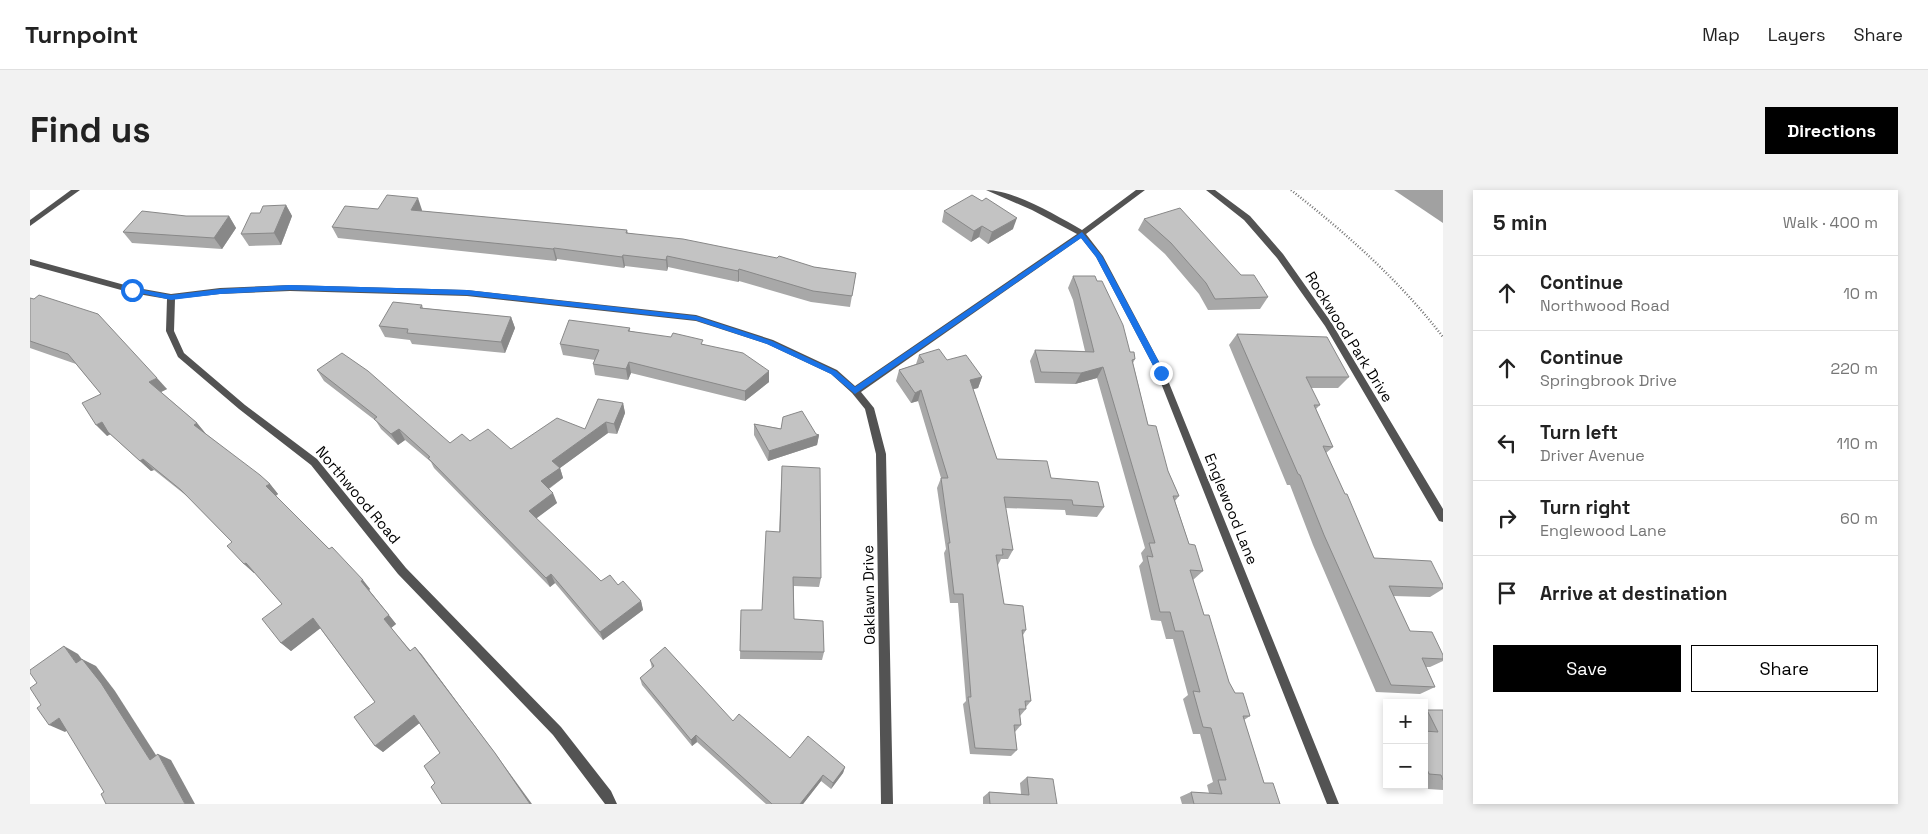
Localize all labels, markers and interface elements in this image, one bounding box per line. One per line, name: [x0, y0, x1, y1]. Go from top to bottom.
text: Turnpoint: [25, 19, 138, 50]
text: Map: [1702, 23, 1740, 46]
text: Layers: [1768, 23, 1825, 46]
text: Share: [1853, 23, 1903, 46]
button: Directions: [1765, 107, 1898, 154]
text: Find us: [30, 108, 151, 152]
text: 5 min: [1493, 209, 1547, 236]
text: Walk · 400 m: [1783, 212, 1878, 233]
street label: Rockwood Park Drive: [1301, 268, 1397, 406]
text: Continue: [1540, 270, 1623, 295]
route start: [121, 279, 144, 302]
icon: ahead: [1493, 279, 1521, 307]
text: 10 m: [1843, 283, 1878, 304]
text: Northwood Road: [1540, 295, 1670, 316]
text: Continue: [1540, 345, 1623, 370]
icon: ahead: [1493, 354, 1521, 382]
text: 220 m: [1831, 358, 1878, 379]
route end: [1150, 362, 1173, 385]
text: Springbrook Drive: [1540, 370, 1677, 391]
text: Turn left: [1540, 420, 1618, 445]
icon: left: [1493, 429, 1521, 457]
text: 110 m: [1836, 433, 1878, 454]
street label: Northwood Road: [312, 442, 405, 547]
text: Driver Avenue: [1540, 445, 1645, 466]
street label: Englewood Lane: [1200, 450, 1263, 567]
text: Turn right: [1540, 495, 1630, 520]
icon: right: [1493, 504, 1521, 532]
text: 60 m: [1840, 508, 1878, 529]
text: Englewood Lane: [1540, 520, 1666, 541]
street label: Oaklawn Drive: [858, 545, 879, 645]
icon: arrive: [1493, 579, 1521, 607]
text: Arrive at destination: [1540, 581, 1728, 606]
button: Save: [1493, 645, 1681, 692]
button: Share: [1691, 645, 1878, 692]
map controls: [1383, 699, 1428, 789]
button: +: [1383, 699, 1428, 744]
button: −: [1383, 744, 1428, 789]

